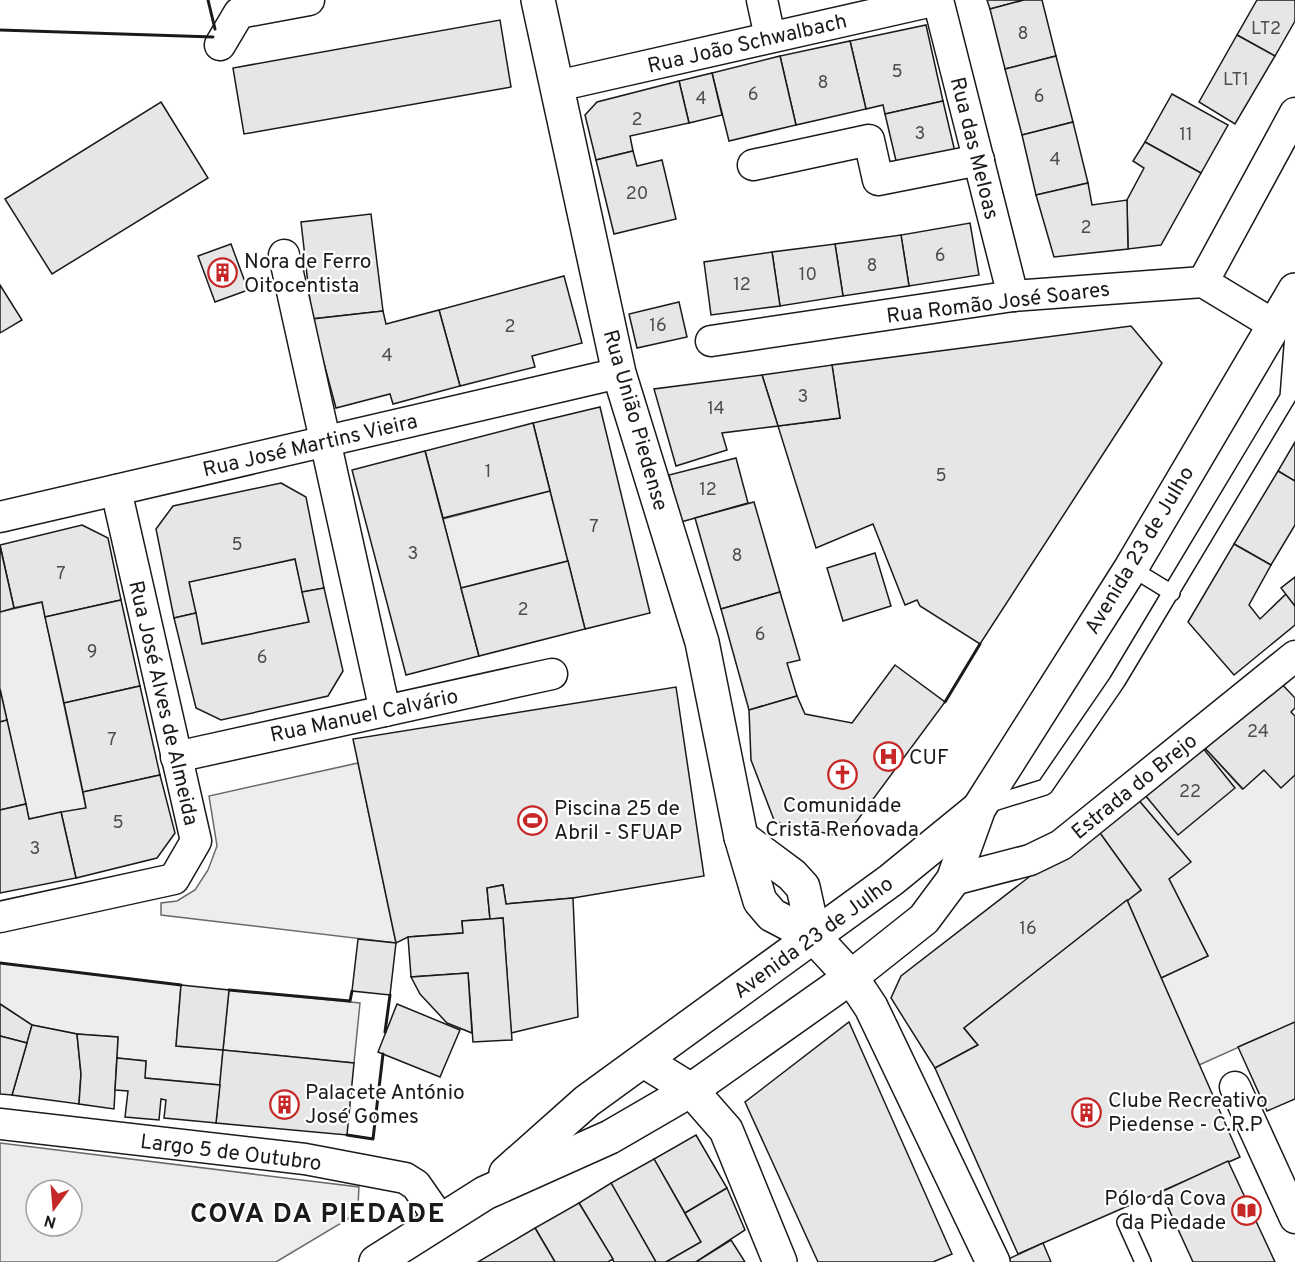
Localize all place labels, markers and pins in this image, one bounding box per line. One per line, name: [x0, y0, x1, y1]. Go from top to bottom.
place label: Nora de Ferro Oitocentista: [244, 249, 371, 300]
building icon: Nora de Ferro Oitocentista: [207, 257, 239, 289]
hospital icon: CUF: [872, 741, 904, 773]
place label: CUF: [909, 745, 949, 772]
church icon: Comunidade Cristã Renovada: [826, 758, 858, 790]
place label: Comunidade Cristã Renovada: [765, 793, 919, 844]
place label: Piscina 25 de Abril - SFUAP: [554, 796, 682, 847]
sports icon: Piscina 25 de Abril - SFUAP: [517, 804, 549, 836]
place label: Palacete António José Gomes: [305, 1080, 465, 1131]
building icon: Palacete António José Gomes: [268, 1088, 300, 1120]
place label: Clube Recreativo Piedense - C.R.P: [1108, 1088, 1268, 1139]
building icon: Clube Recreativo Piedense - C.R.P: [1071, 1096, 1103, 1128]
place label: Pólo da Cova da Piedade: [1104, 1186, 1226, 1237]
library icon: Pólo da Cova da Piedade: [1231, 1194, 1263, 1226]

